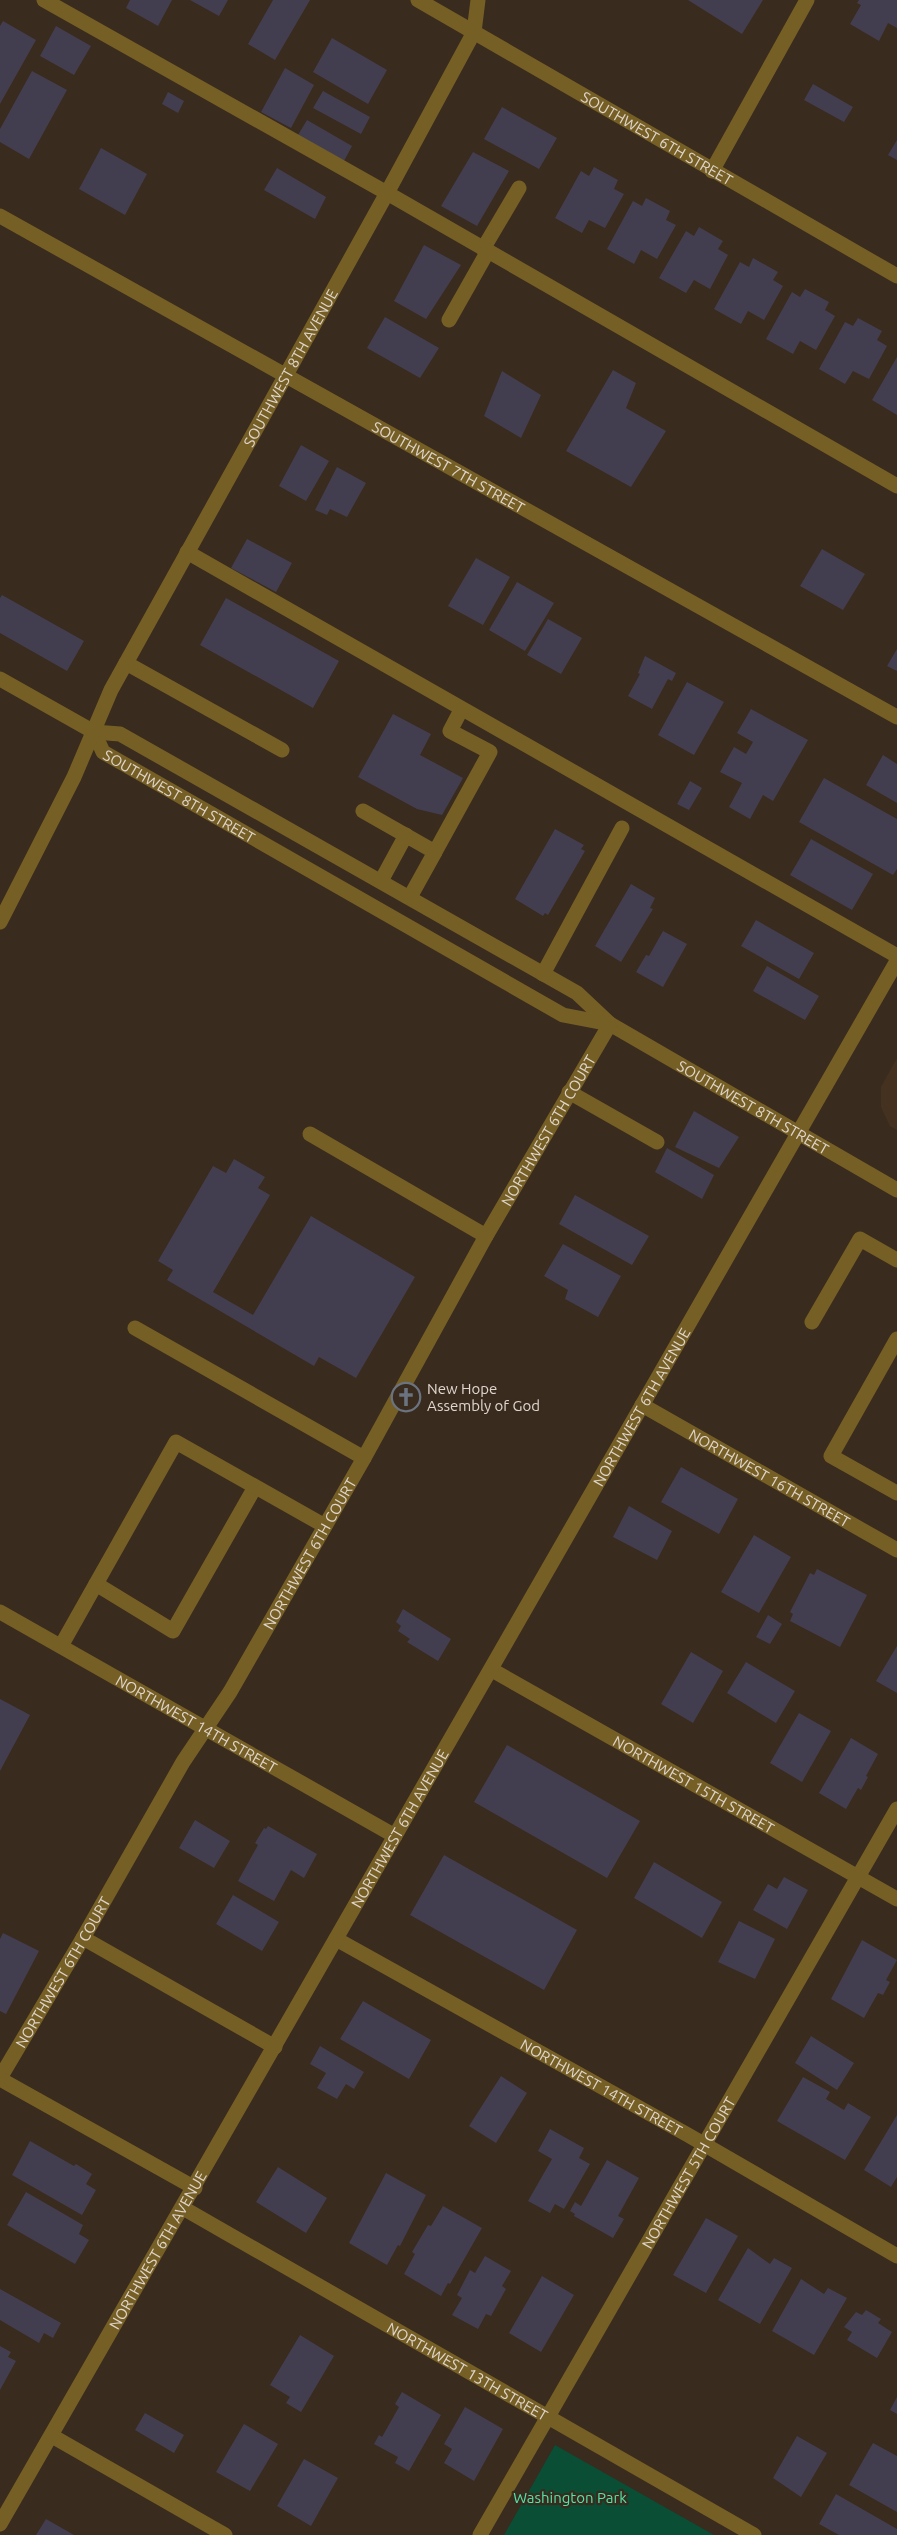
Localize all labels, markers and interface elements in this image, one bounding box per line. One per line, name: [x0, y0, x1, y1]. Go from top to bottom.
street label: SOUTHWEST 6TH STREET: [578, 88, 736, 188]
street label: SOUTHWEST 8TH AVENUE: [239, 286, 341, 449]
street label: SOUTHWEST 7TH STREET: [370, 417, 529, 516]
street label: SOUTHWEST 8TH STREET: [101, 746, 259, 846]
street label: NORTHWEST 6TH COURT: [497, 1051, 599, 1209]
street label: SOUTHWEST 8TH STREET: [675, 1056, 832, 1158]
street label: NORTHWEST 6TH AVENUE: [589, 1325, 693, 1489]
place label: New Hope Assembly of God: [427, 1380, 540, 1414]
church icon: New Hope Assembly of God: [390, 1381, 422, 1413]
street label: NORTHWEST 16TH STREET: [686, 1425, 854, 1530]
street label: NORTHWEST 6TH COURT: [259, 1474, 360, 1632]
street label: NORTHWEST 14TH STREET: [113, 1671, 281, 1776]
street label: NORTHWEST 15TH STREET: [610, 1732, 778, 1837]
street label: NORTHWEST 6TH AVENUE: [347, 1746, 451, 1910]
street label: NORTHWEST 6TH COURT: [12, 1893, 114, 2050]
street label: NORTHWEST 14TH STREET: [518, 2035, 686, 2139]
street label: NORTHWEST 5TH COURT: [638, 2093, 739, 2251]
street label: NORTHWEST 6TH AVENUE: [105, 2168, 209, 2332]
street label: NORTHWEST 13TH STREET: [384, 2318, 552, 2424]
park label: Washington Park: [513, 2489, 627, 2506]

